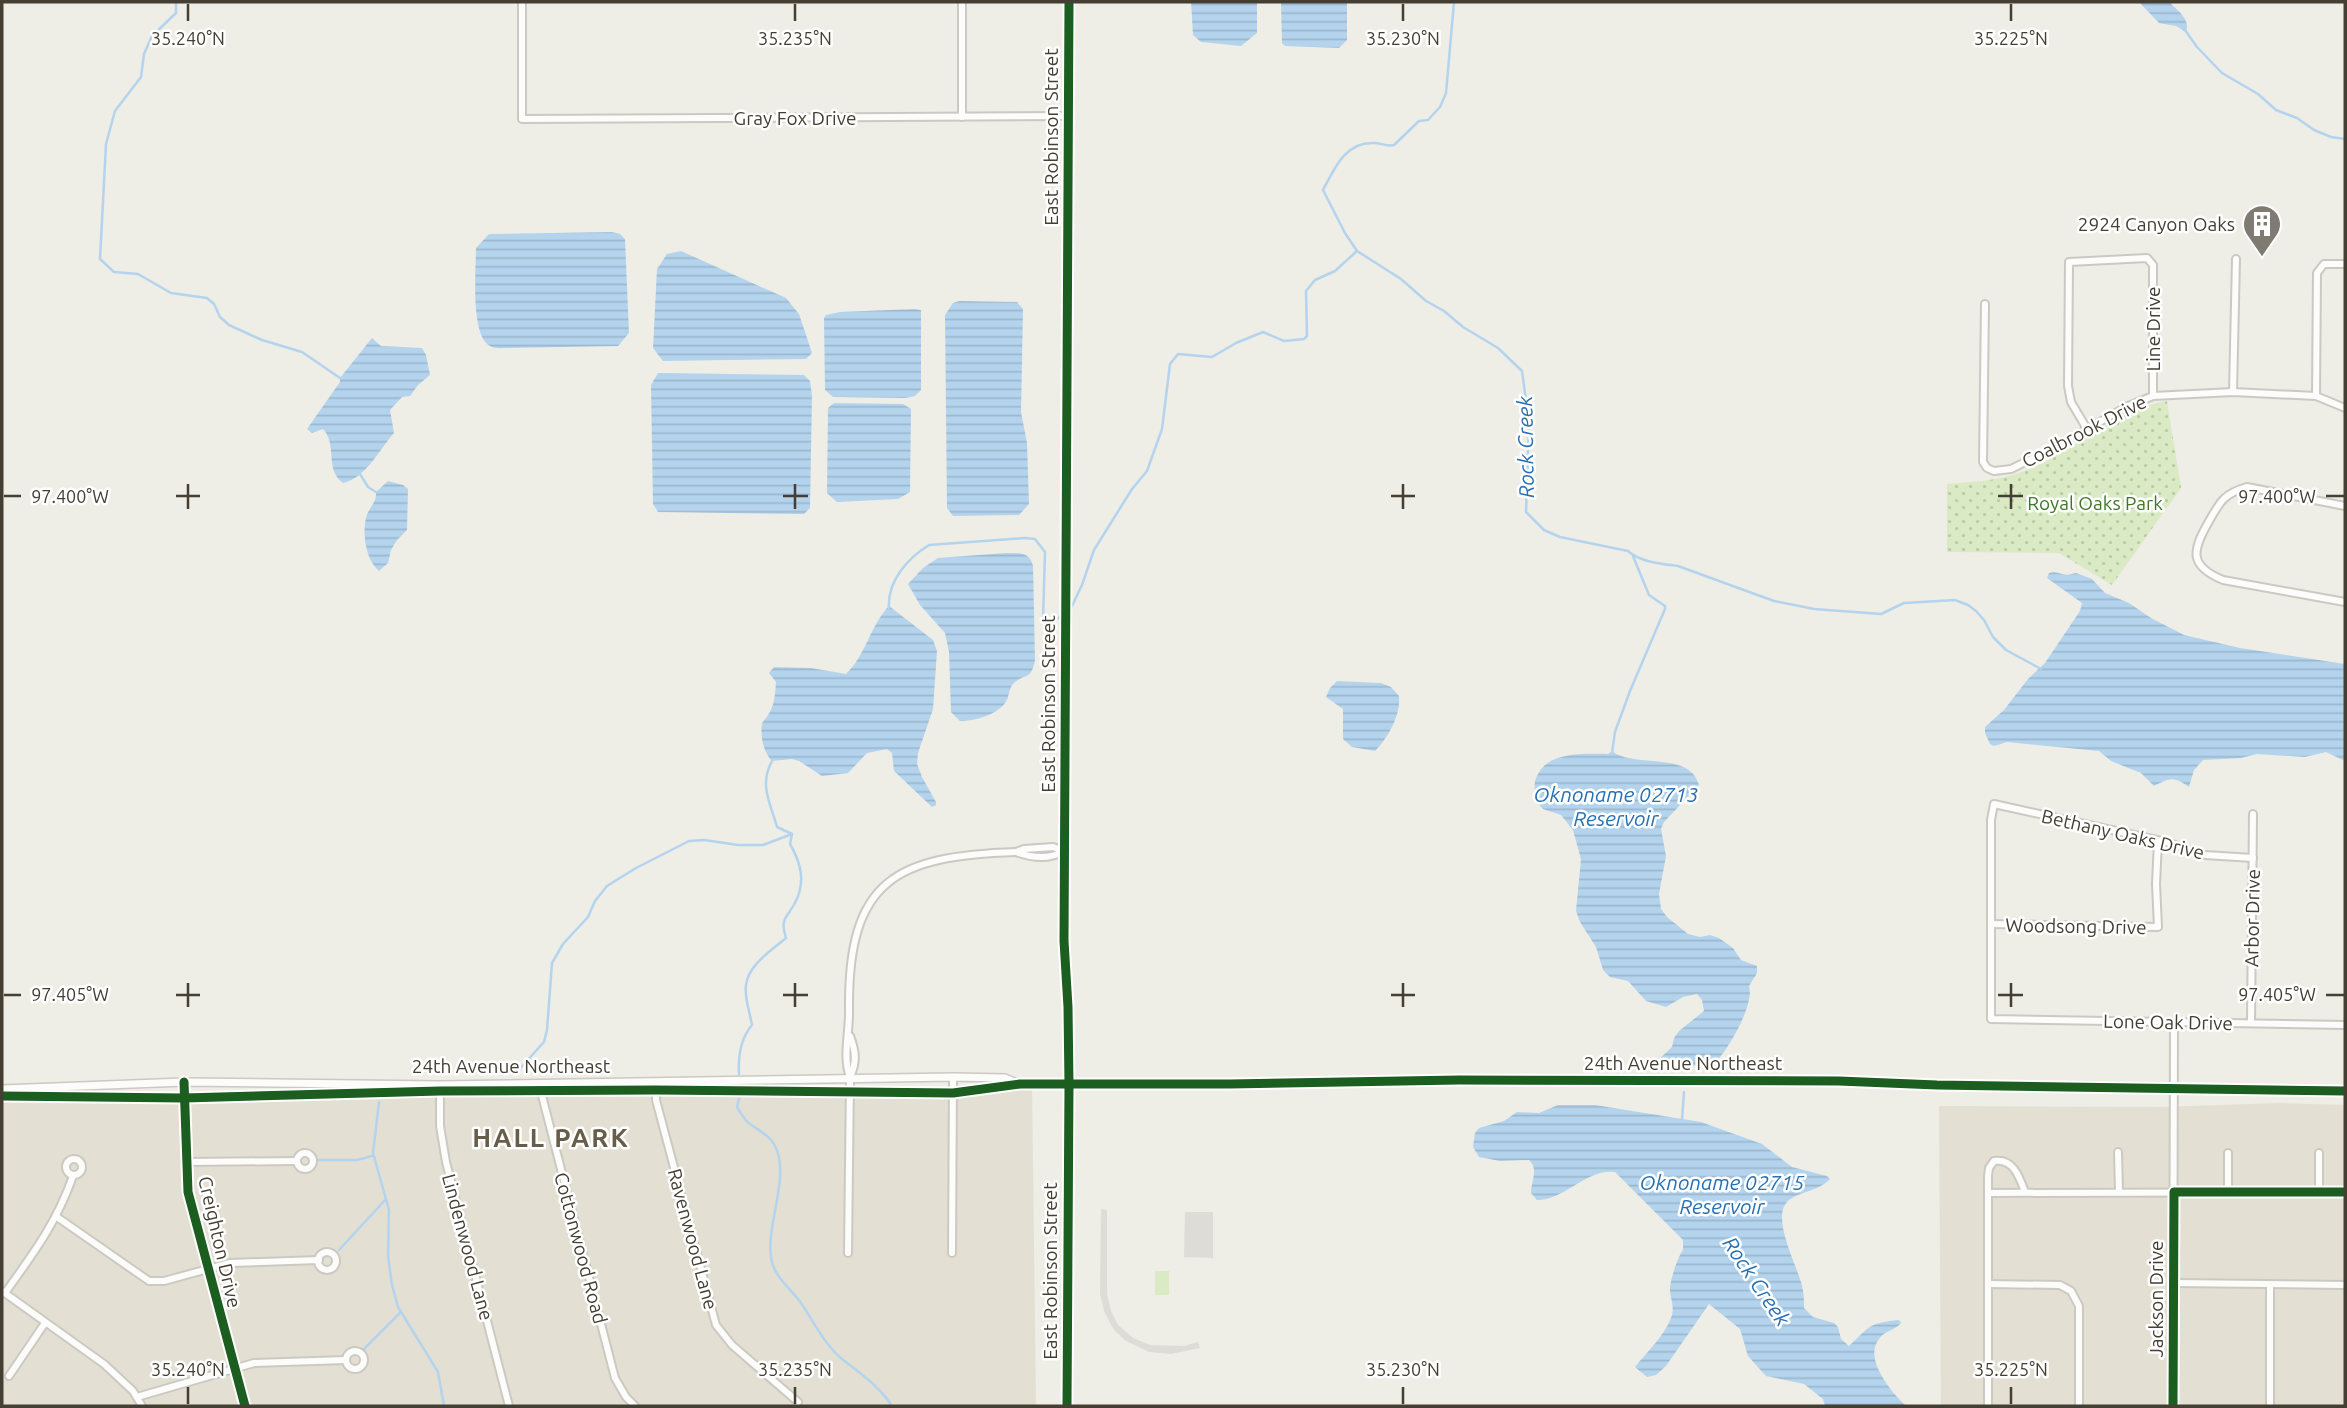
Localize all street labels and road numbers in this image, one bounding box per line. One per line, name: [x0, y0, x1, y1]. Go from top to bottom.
street label: East Robinson Street: [1040, 48, 1062, 226]
street label: Gray Fox Drive: [734, 107, 856, 129]
street label: Line Drive: [2142, 287, 2164, 371]
street label: Coalbrook Drive: [2018, 390, 2150, 472]
street label: East Robinson Street: [1037, 615, 1059, 793]
street label: Bethany Oaks Drive: [2039, 805, 2207, 863]
street label: Arbor Drive: [2240, 869, 2264, 967]
street label: Woodsong Drive: [2005, 914, 2147, 938]
street label: Lone Oak Drive: [2103, 1010, 2233, 1034]
street label: 24th Avenue Northeast: [1584, 1052, 1783, 1074]
street label: 24th Avenue Northeast: [412, 1055, 611, 1077]
street label: Ravenwood Lane: [664, 1166, 722, 1312]
street label: Cottonwood Road: [550, 1170, 612, 1326]
street label: Lindenwood Lane: [438, 1171, 498, 1323]
street label: Creighton Drive: [194, 1174, 246, 1310]
street label: East Robinson Street: [1039, 1182, 1061, 1360]
street label: Jackson Drive: [2145, 1240, 2167, 1358]

